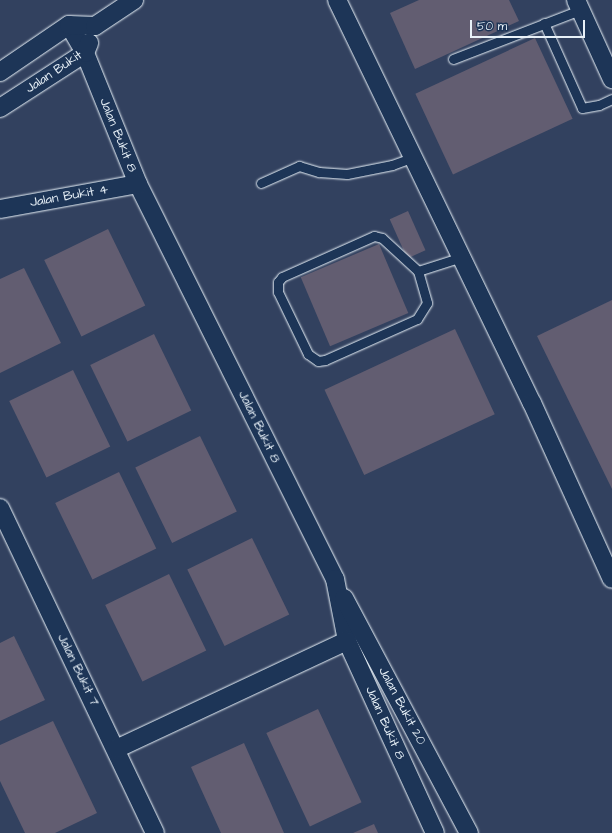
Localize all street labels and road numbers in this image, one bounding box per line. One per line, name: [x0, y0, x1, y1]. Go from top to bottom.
street label: Jalan Bukit: [23, 47, 85, 97]
street label: Jalan Bukit 8: [96, 96, 140, 174]
street label: Jalan Bukit 4: [29, 181, 109, 211]
street label: Jalan Bukit 8: [235, 388, 283, 466]
street label: Jalan Bukit 7: [54, 631, 102, 709]
street label: Jalan Bukit 20: [375, 664, 429, 748]
street label: Jalan Bukit 8: [362, 684, 408, 762]

